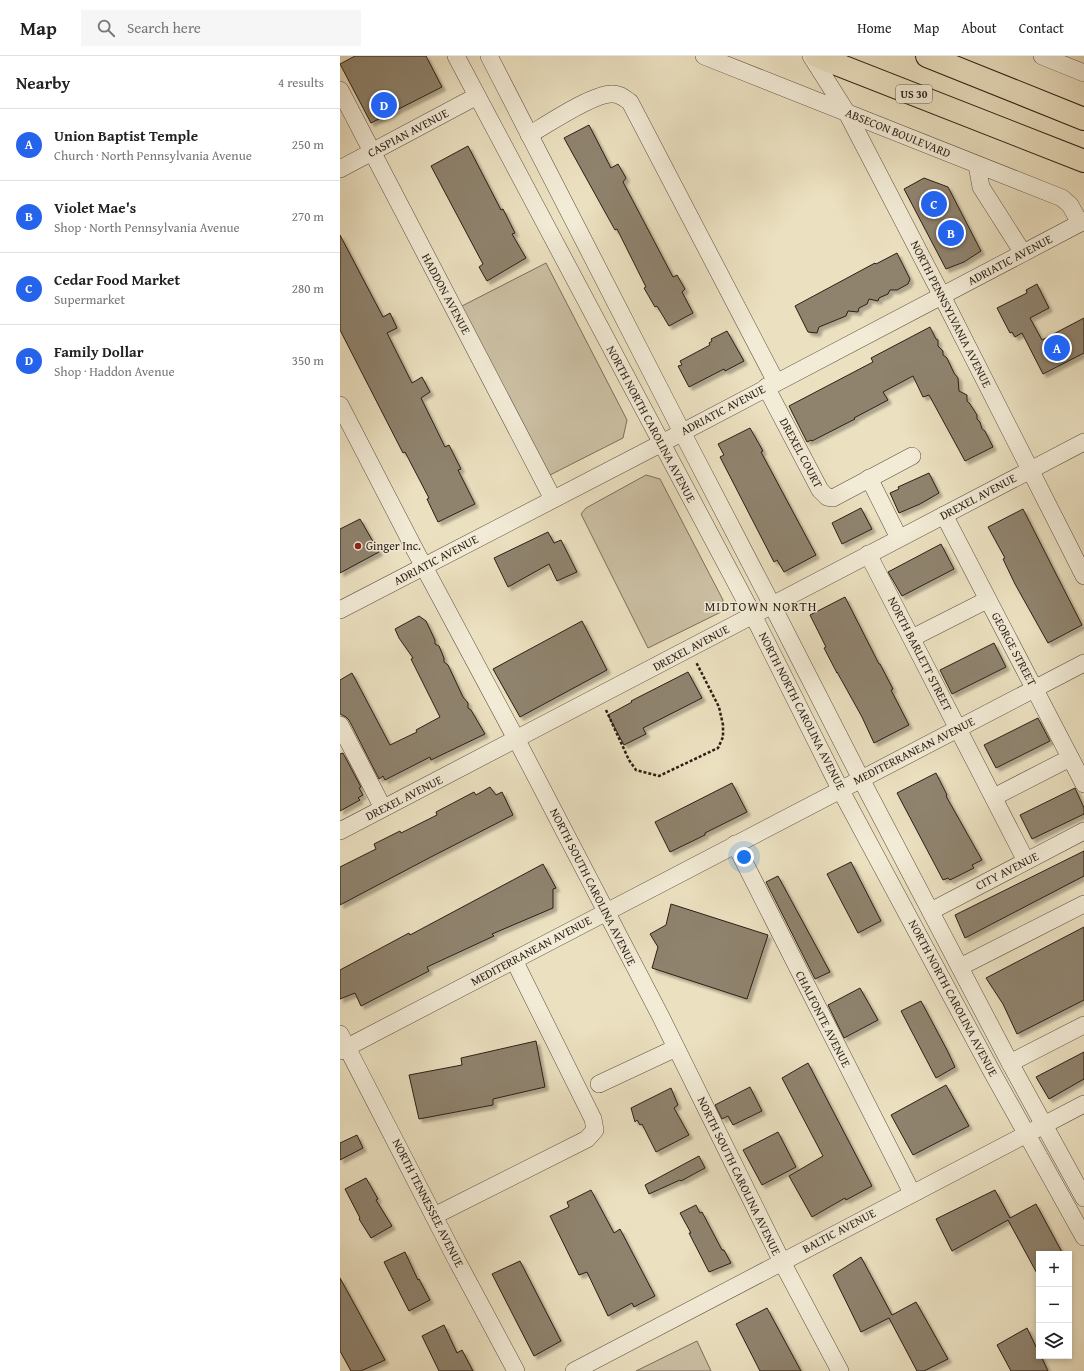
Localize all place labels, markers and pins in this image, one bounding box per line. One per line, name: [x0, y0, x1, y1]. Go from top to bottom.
pin: D: [371, 90, 397, 120]
pin: C: [921, 189, 947, 219]
pin: B: [938, 218, 964, 248]
pin: A: [1044, 333, 1070, 363]
place label: Ginger Inc.: [366, 537, 421, 554]
marker: Ginger Inc.: [353, 541, 363, 551]

